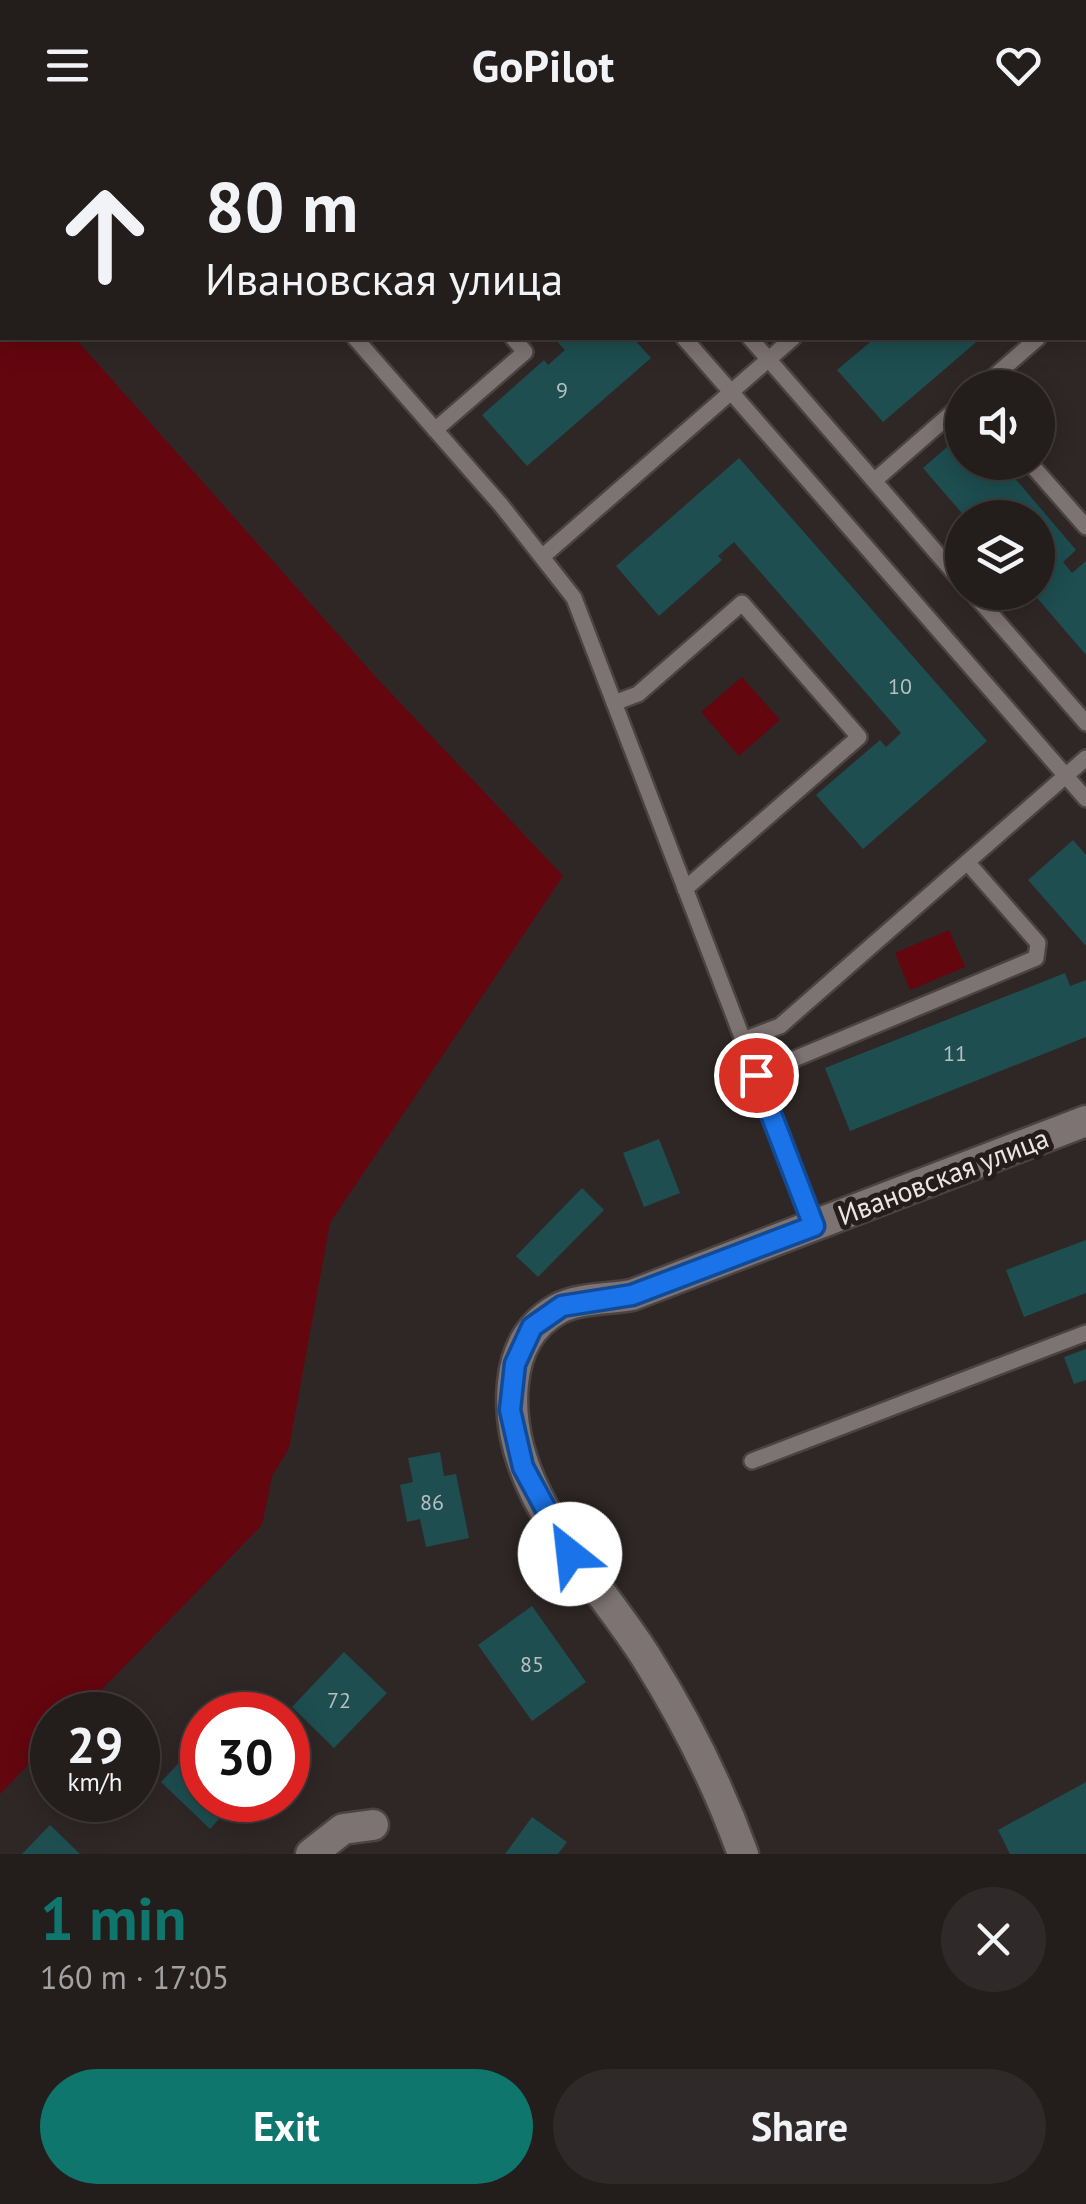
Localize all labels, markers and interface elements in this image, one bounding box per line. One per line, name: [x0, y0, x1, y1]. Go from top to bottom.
text: GoPilot: [472, 36, 614, 94]
icon: menu: [40, 38, 95, 93]
icon: heart: [991, 38, 1046, 93]
text: 80 m: [205, 161, 358, 251]
icon: ahead: [40, 170, 170, 300]
text: Ивановская улица: [205, 249, 563, 307]
map controls: [945, 370, 1055, 610]
button: sound: [945, 370, 1055, 480]
house number: 9: [556, 376, 568, 404]
button: layers: [945, 500, 1055, 610]
house number: 10: [888, 672, 912, 700]
pin: [714, 1033, 799, 1118]
house number: 11: [943, 1039, 967, 1067]
icon: arrive: [729, 1048, 784, 1103]
street label: Ивановская улица: [832, 1119, 1054, 1233]
house number: 86: [420, 1488, 444, 1516]
position arrow: [518, 1502, 622, 1606]
house number: 85: [520, 1650, 544, 1678]
house number: 72: [327, 1686, 351, 1714]
speed limit sign: 30: [180, 1692, 310, 1822]
text: 29: [67, 1712, 123, 1777]
text: km/h: [68, 1766, 122, 1798]
text: 1 min: [40, 1879, 186, 1957]
button: close: [941, 1887, 1046, 1992]
text: 160 m · 17:05: [40, 1956, 229, 1998]
button: Exit: [40, 2069, 533, 2184]
button: Share: [553, 2069, 1046, 2184]

